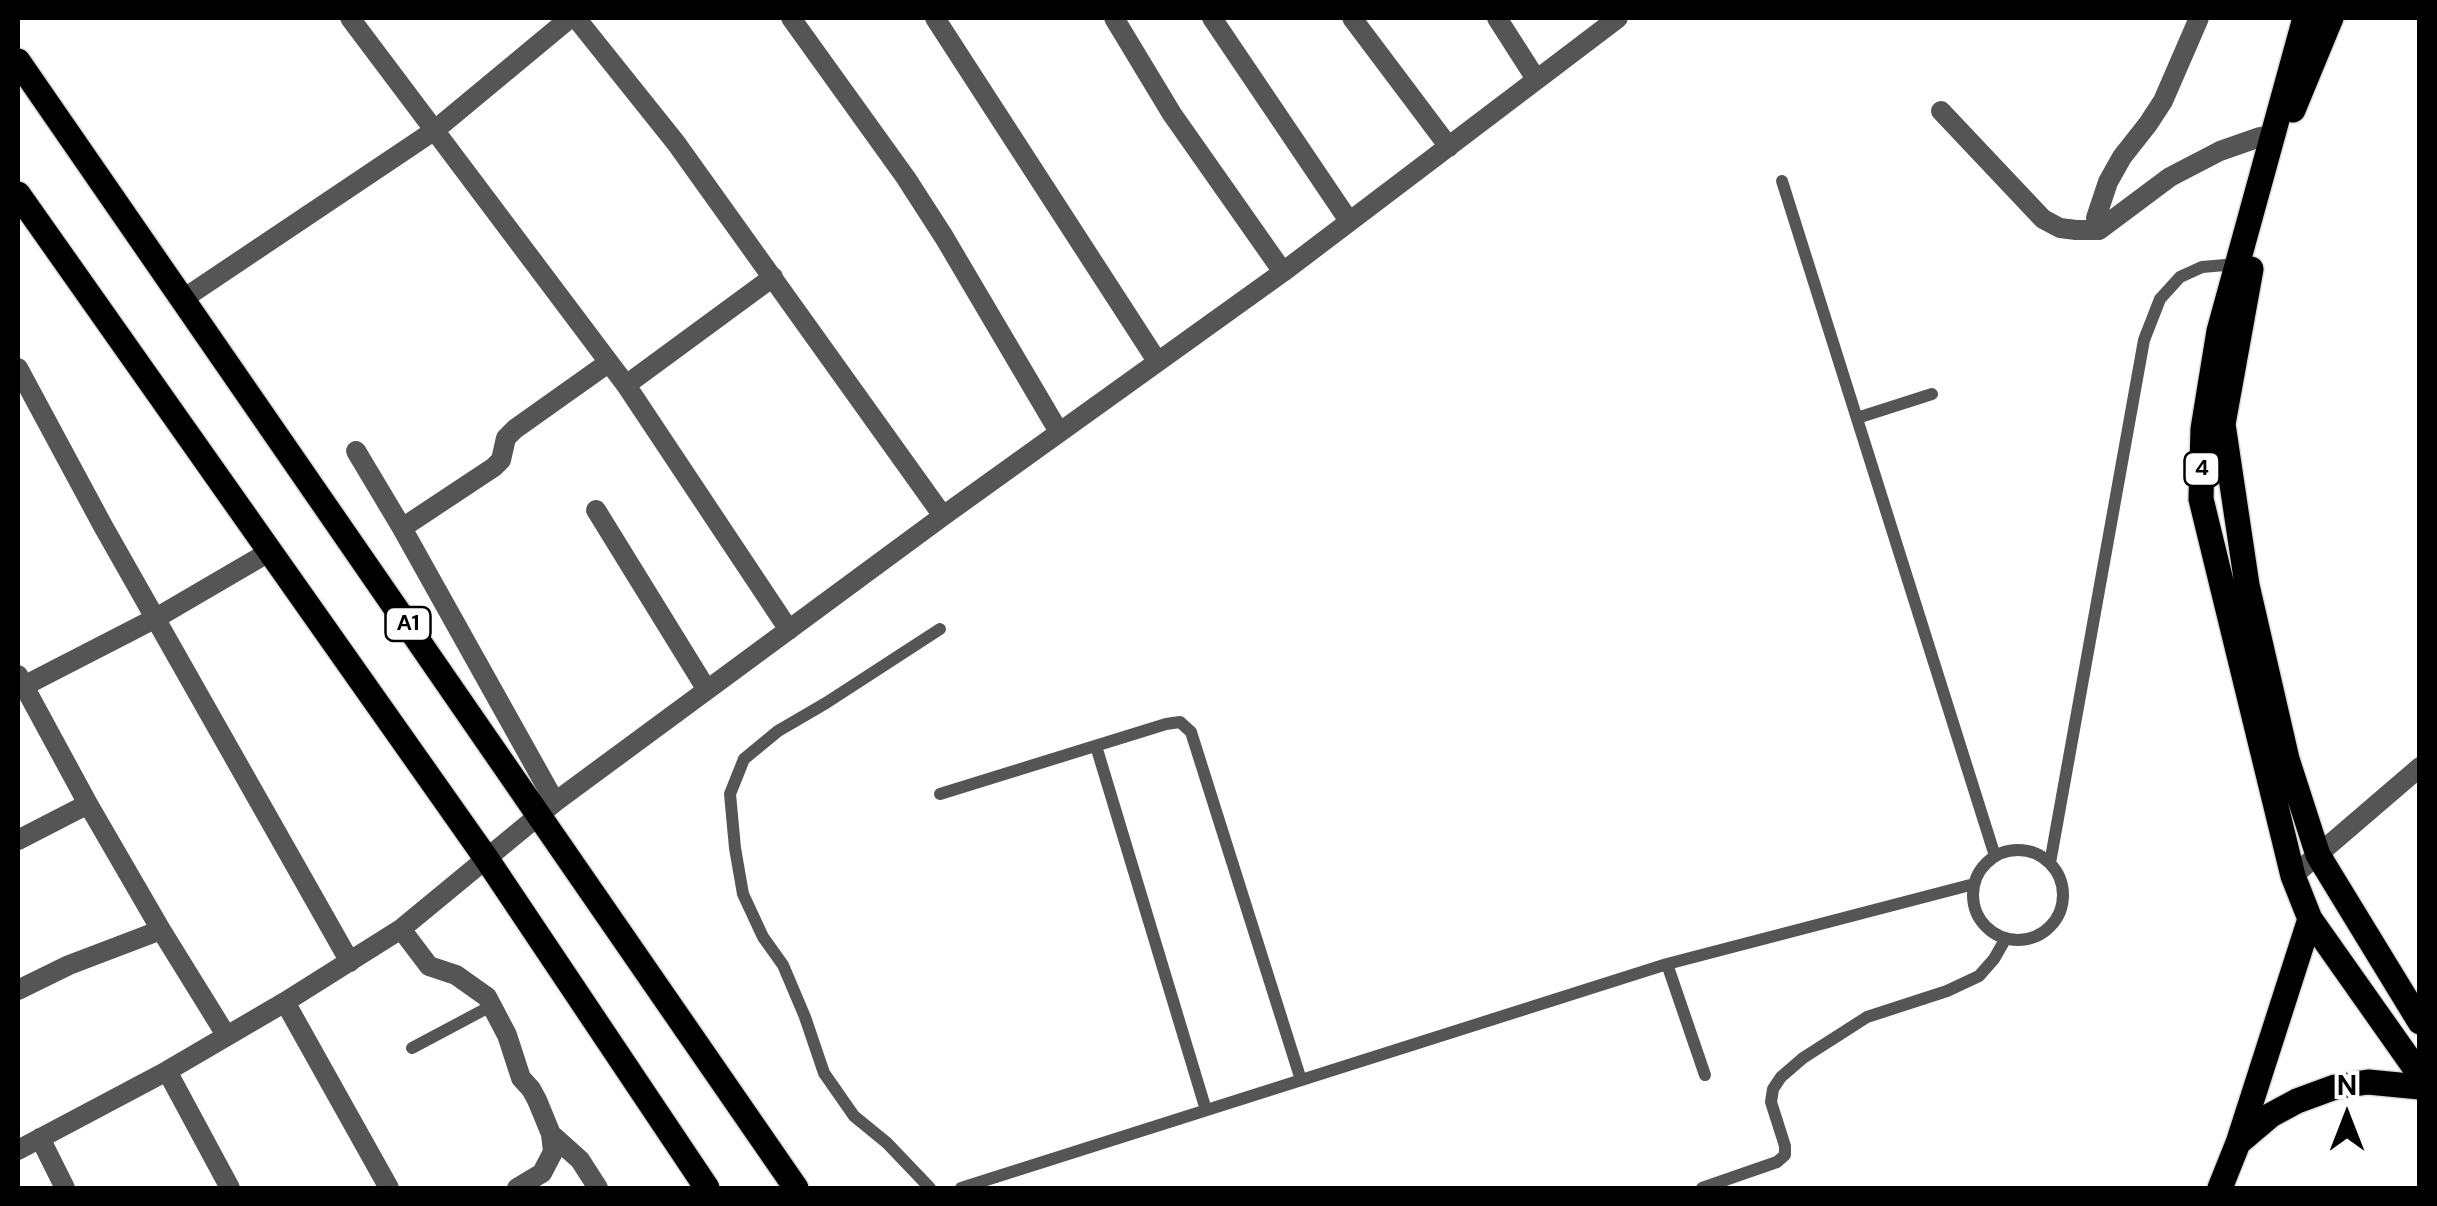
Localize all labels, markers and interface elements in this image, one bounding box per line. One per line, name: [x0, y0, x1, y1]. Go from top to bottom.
road number: 4: [2184, 452, 2220, 486]
road number: A1: [386, 607, 430, 641]
north arrow: [2297, 1066, 2397, 1166]
text: N: [2337, 1067, 2357, 1104]

